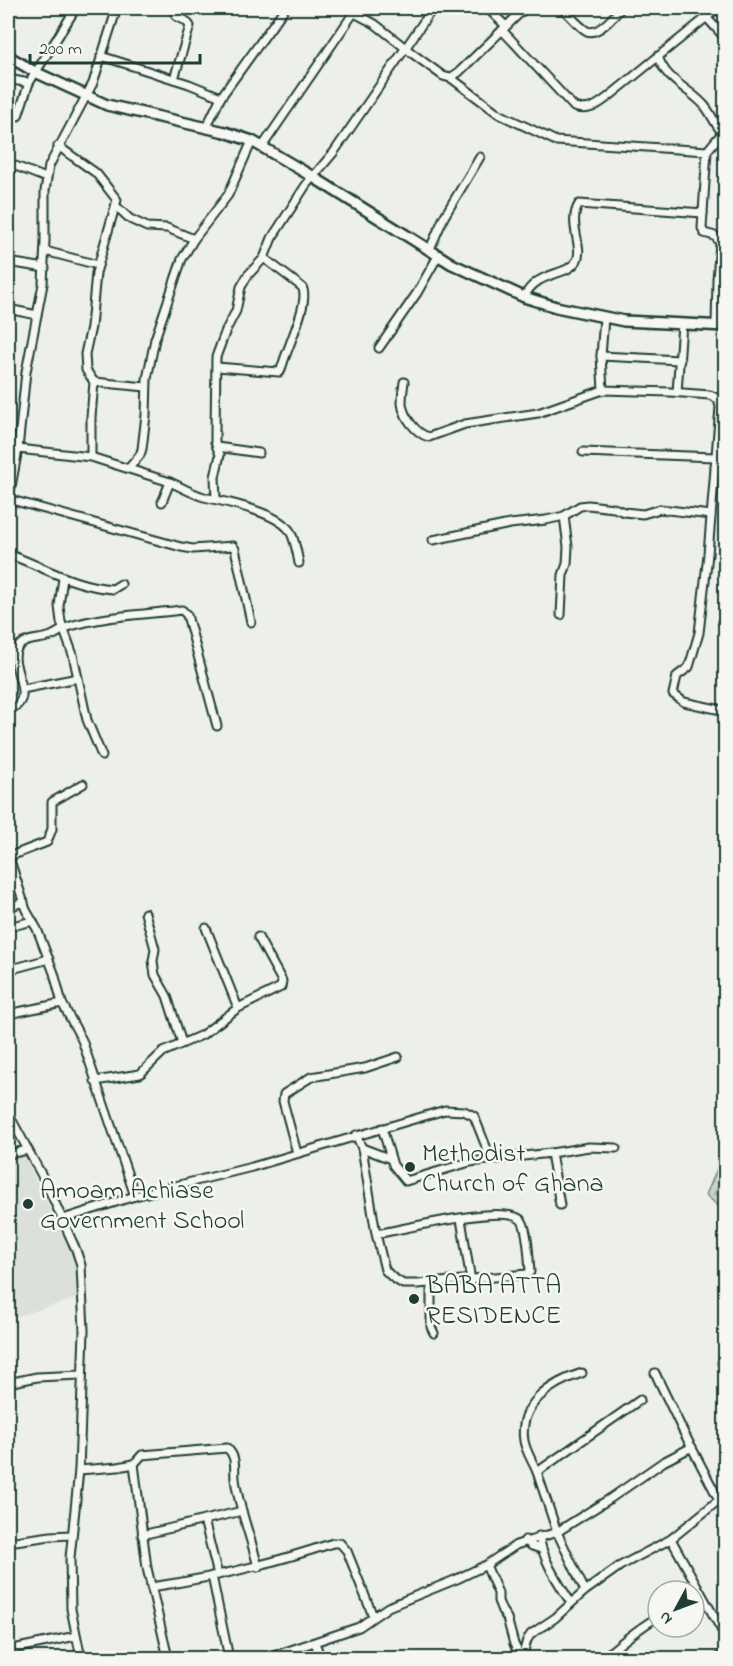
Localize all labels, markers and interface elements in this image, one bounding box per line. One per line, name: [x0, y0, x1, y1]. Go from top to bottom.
scale bar: [30, 27, 200, 65]
text: 200 m: [39, 37, 82, 63]
place label: Methodist Church of Ghana: [422, 1136, 604, 1204]
marker: Methodist Church of Ghana: [403, 1160, 417, 1174]
place label: Amoam Achiase Government School: [40, 1173, 244, 1241]
marker: Amoam Achiase Government School: [21, 1197, 35, 1211]
place label: BABA ATTA RESIDENCE: [425, 1268, 561, 1336]
marker: BABA ATTA RESIDENCE: [407, 1292, 421, 1306]
north arrow: [646, 1579, 706, 1639]
text: N: [653, 1605, 679, 1629]

